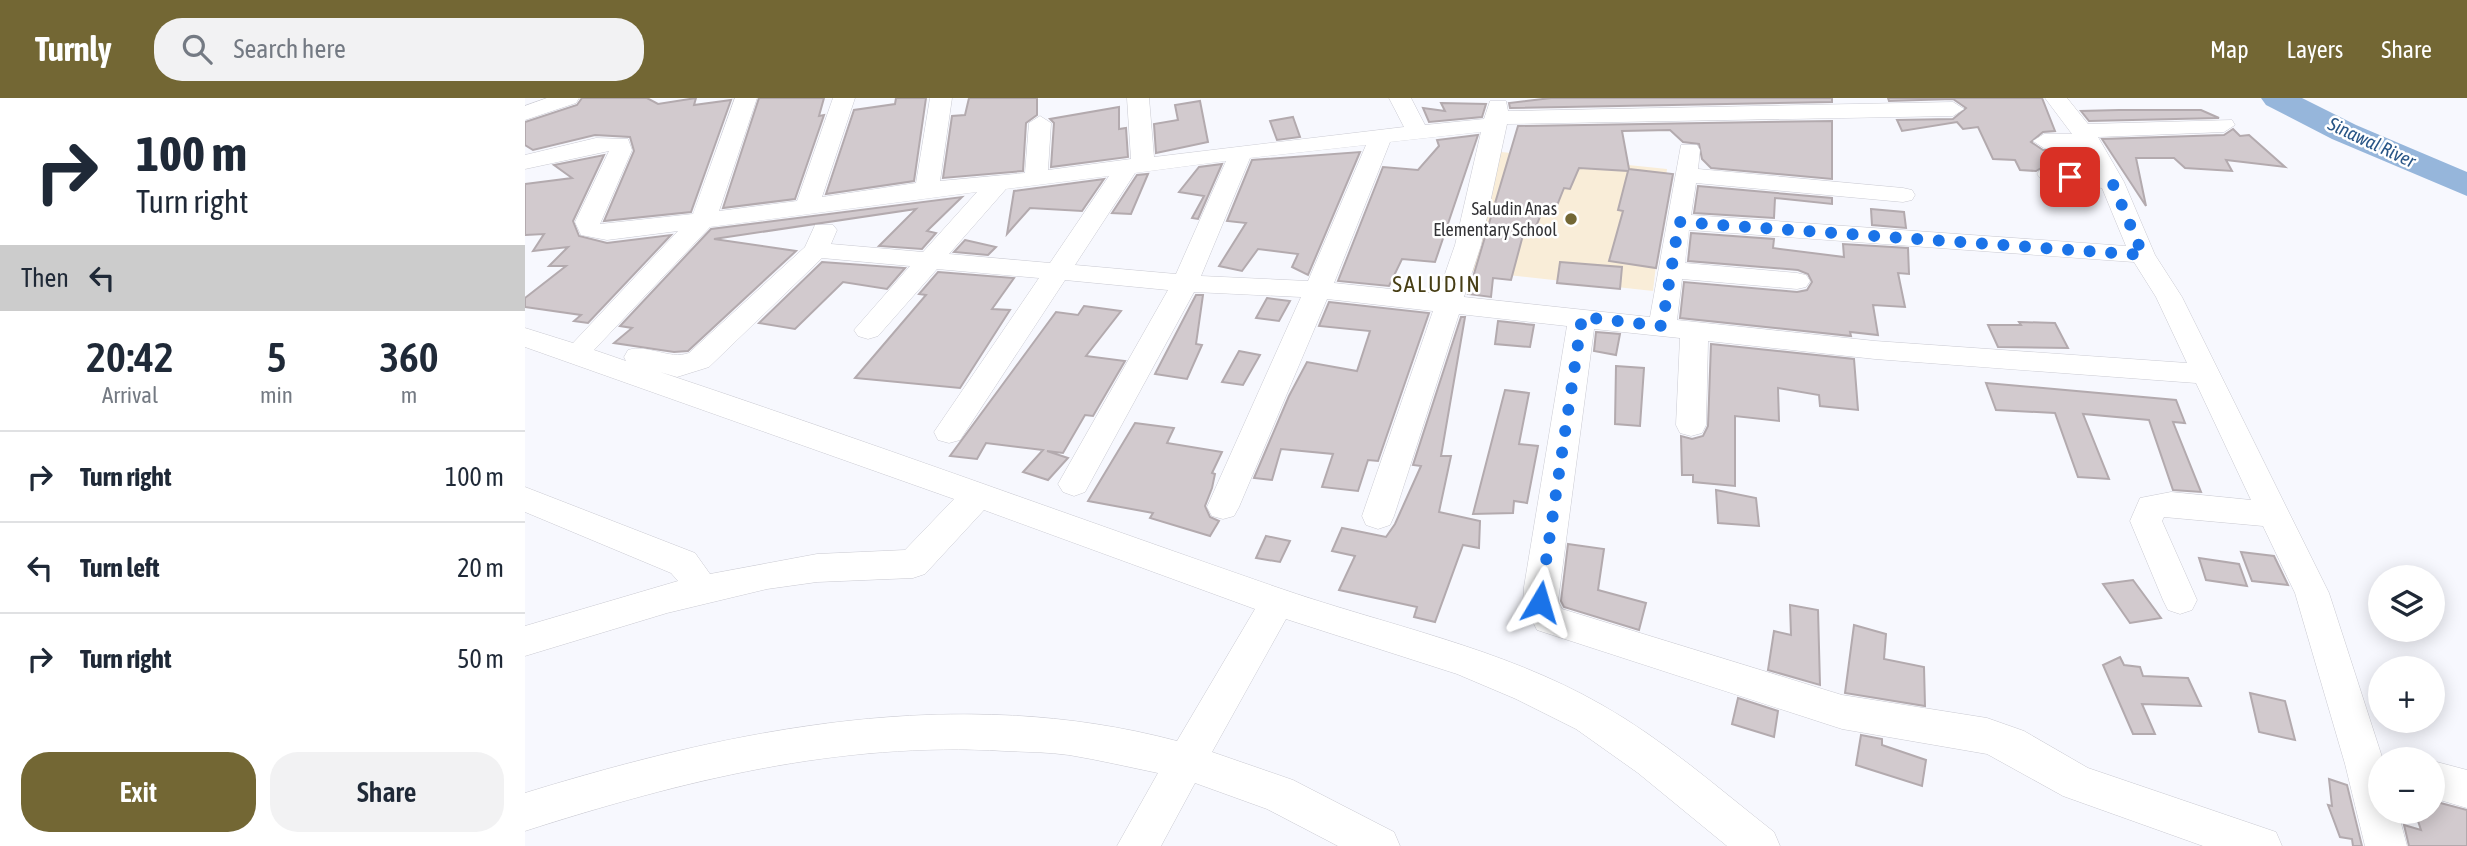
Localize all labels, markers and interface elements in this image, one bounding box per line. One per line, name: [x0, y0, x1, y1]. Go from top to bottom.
search box: [154, 18, 644, 81]
text: Turnly: [35, 30, 112, 68]
icon: search: [178, 30, 216, 68]
text: Search here: [234, 34, 346, 64]
text: Map: [2210, 36, 2249, 63]
text: Layers: [2287, 36, 2343, 63]
text: Share: [2381, 36, 2432, 63]
water label: Sinawal River: [2324, 112, 2420, 172]
text: 100 m: [136, 125, 247, 181]
icon: right: [21, 126, 112, 217]
pin: [2040, 147, 2100, 207]
icon: arrive: [2051, 158, 2089, 196]
text: Turn right: [136, 183, 249, 220]
place label: Saludin Anas Elementary School: [1433, 198, 1557, 240]
marker: Saludin Anas Elementary School: [1563, 211, 1579, 227]
icon: left: [83, 259, 121, 297]
text: Then: [21, 263, 69, 293]
district label: SALUDIN: [1392, 271, 1482, 297]
text: 20:42: [86, 333, 174, 381]
text: 5: [267, 333, 286, 381]
text: 360: [379, 333, 439, 381]
text: Arrival: [102, 382, 158, 408]
text: min: [260, 382, 293, 408]
text: m: [401, 382, 417, 408]
icon: right: [21, 458, 59, 496]
text: Turn right: [80, 462, 171, 492]
text: 100 m: [445, 462, 504, 492]
icon: left: [21, 549, 59, 587]
text: Turn left: [80, 553, 160, 583]
text: 20 m: [457, 553, 504, 583]
position arrow: [1503, 565, 1577, 639]
map controls: [2368, 565, 2445, 824]
button: layers: [2368, 565, 2445, 642]
icon: right: [21, 640, 59, 678]
text: Turn right: [80, 644, 171, 674]
text: 50 m: [457, 644, 504, 674]
button: +: [2368, 656, 2445, 733]
button: −: [2368, 747, 2445, 824]
button: Exit: [21, 752, 256, 832]
button: Share: [270, 752, 504, 832]

